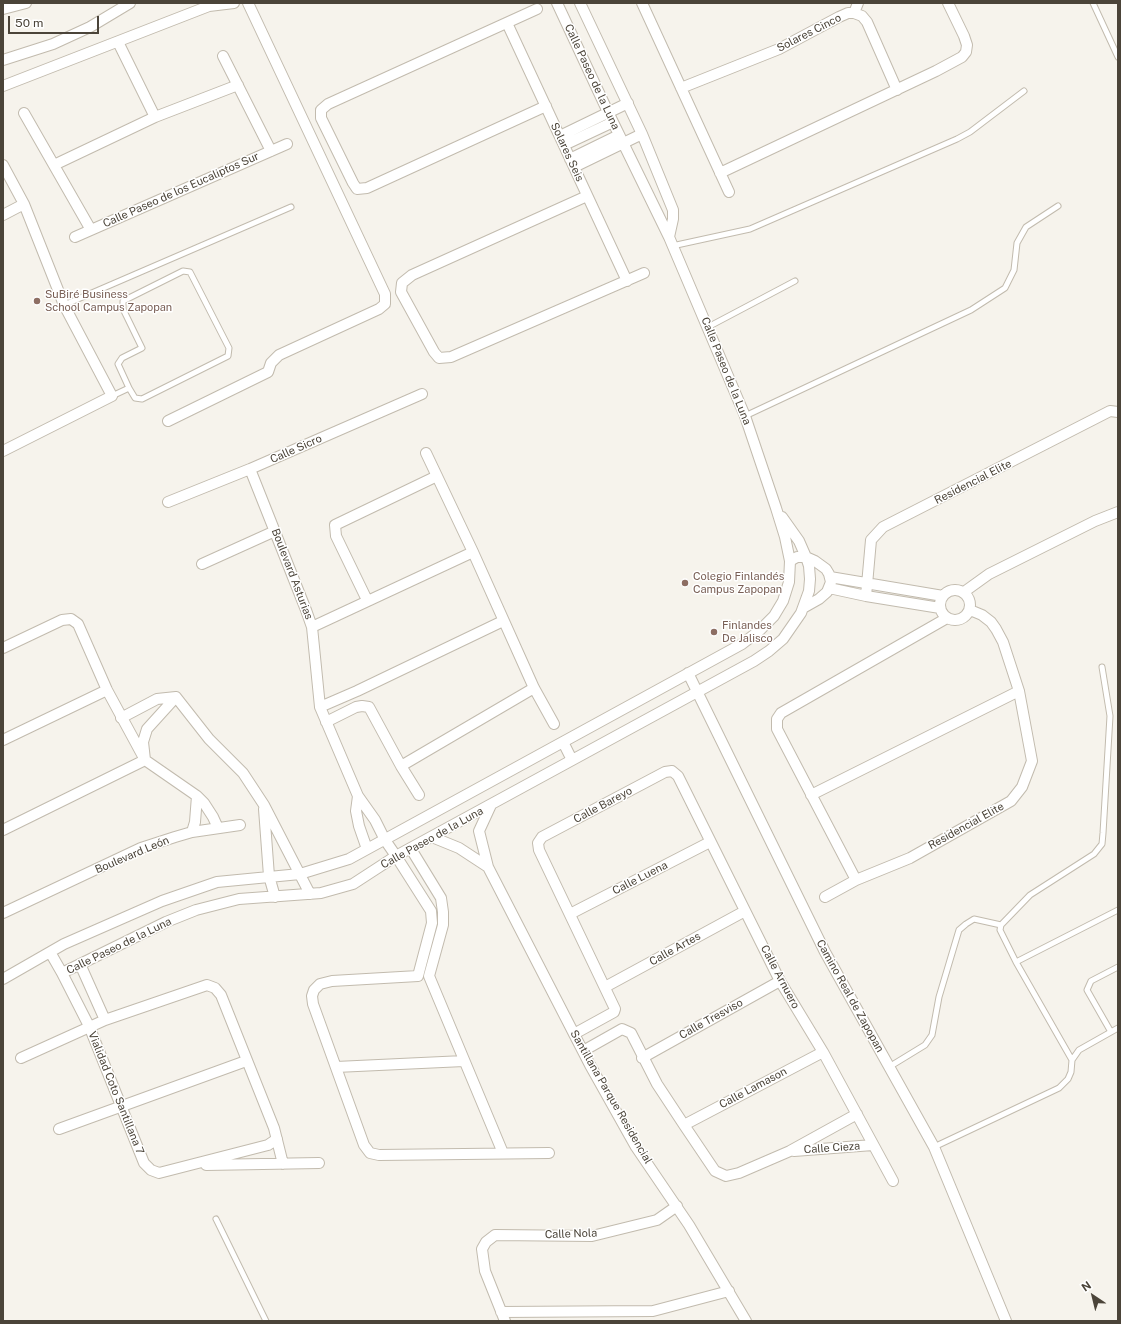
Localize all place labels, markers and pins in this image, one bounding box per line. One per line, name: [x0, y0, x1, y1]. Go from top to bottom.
place label: SuBiré Business School Campus Zapopan: [45, 288, 172, 314]
marker: SuBiré Business School Campus Zapopan: [32, 296, 42, 306]
place label: Colegio Finlandés Campus Zapopan: [693, 570, 784, 596]
marker: Colegio Finlandés Campus Zapopan: [680, 578, 690, 588]
place label: Finlandes De Jalisco: [722, 619, 773, 645]
marker: Finlandes De Jalisco: [709, 627, 719, 637]

